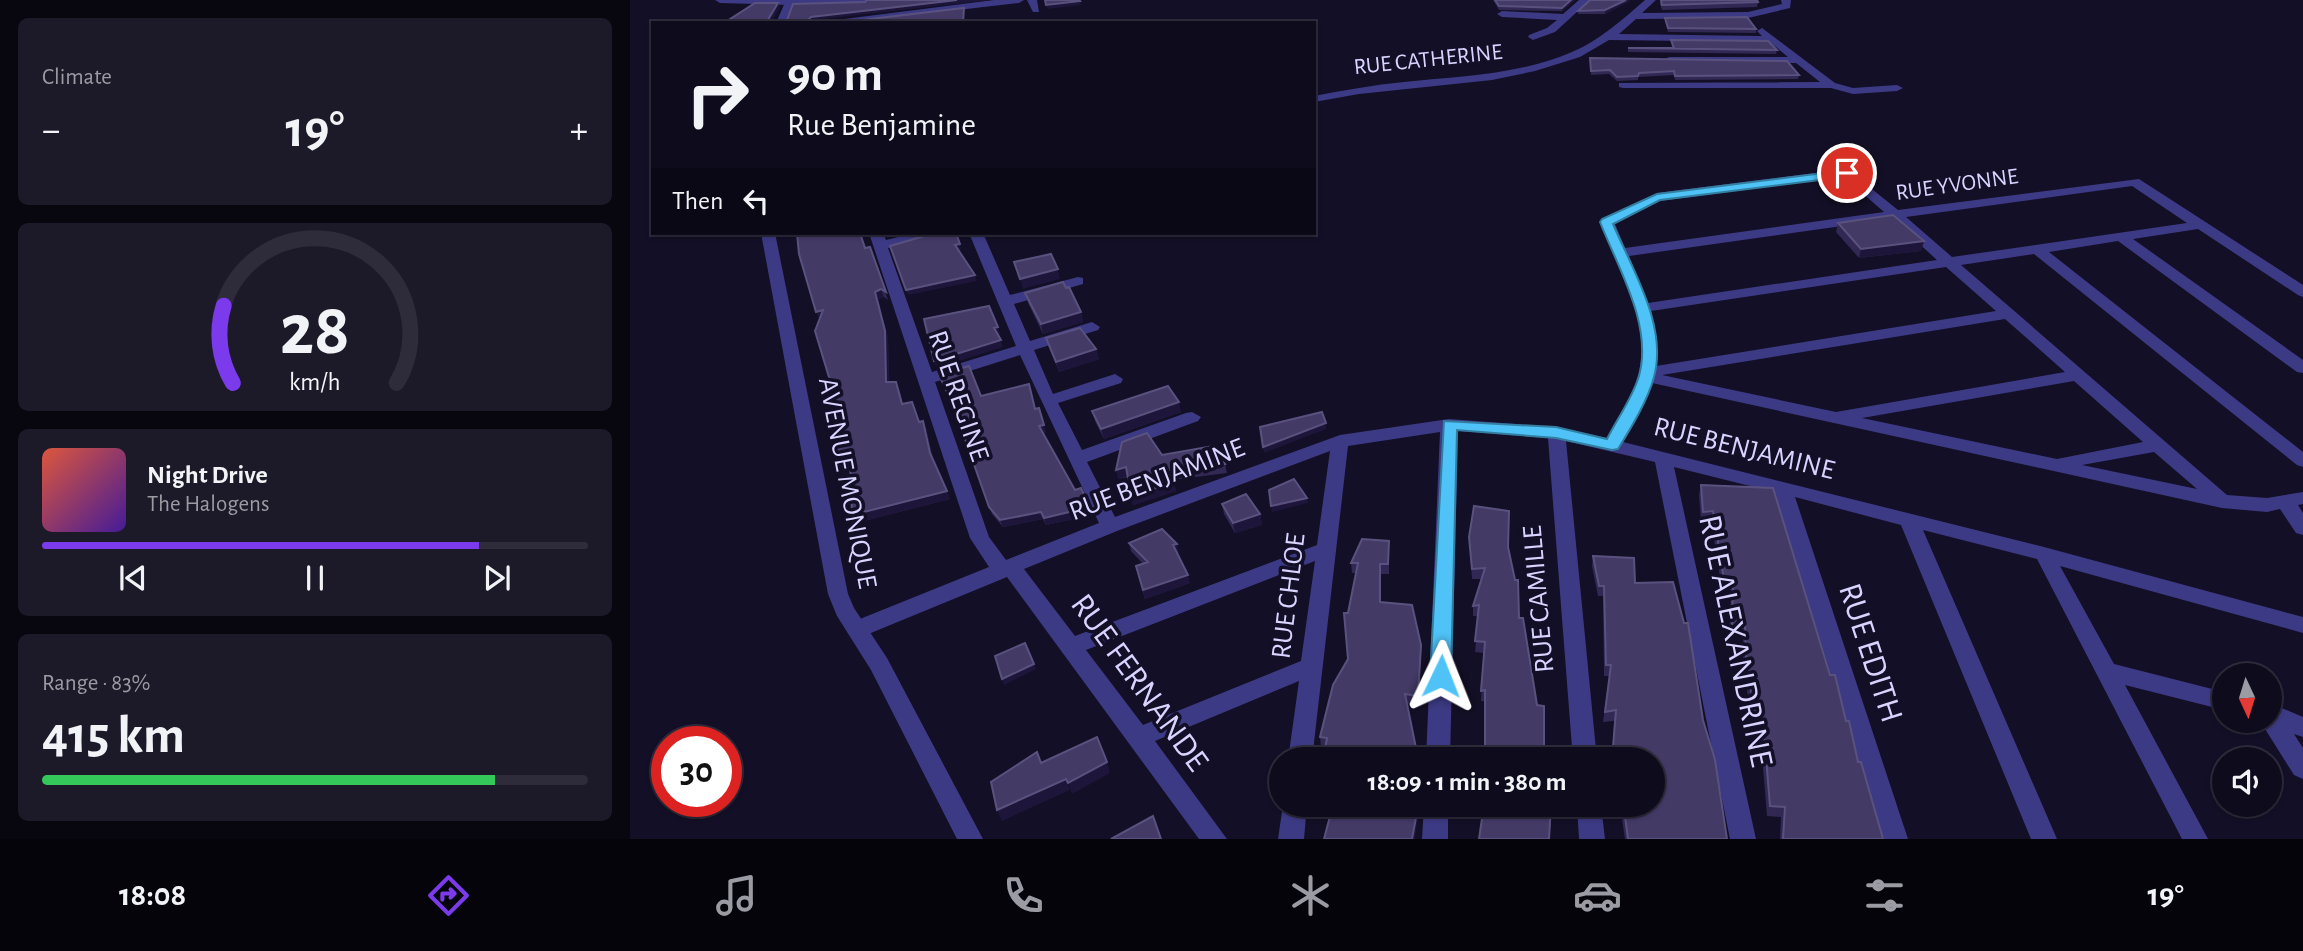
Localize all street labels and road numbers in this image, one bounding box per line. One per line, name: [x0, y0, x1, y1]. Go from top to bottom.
street label: RUE CATHERINE: [1353, 41, 1503, 79]
street label: RUE YVONNE: [1894, 165, 2020, 205]
street label: RUE REGINE: [923, 327, 993, 465]
street label: AVENUE MONIQUE: [813, 375, 881, 591]
street label: RUE BENJAMINE: [1651, 413, 1837, 485]
street label: RUE BENJAMINE: [1065, 434, 1249, 526]
street label: RUE ALEXANDRINE: [1692, 512, 1778, 770]
street label: RUE CAMILLE: [1519, 524, 1559, 674]
street label: RUE CHLOE: [1267, 532, 1311, 660]
street label: RUE EDITH: [1832, 579, 1908, 727]
street label: RUE FERNANDE: [1064, 589, 1214, 778]

